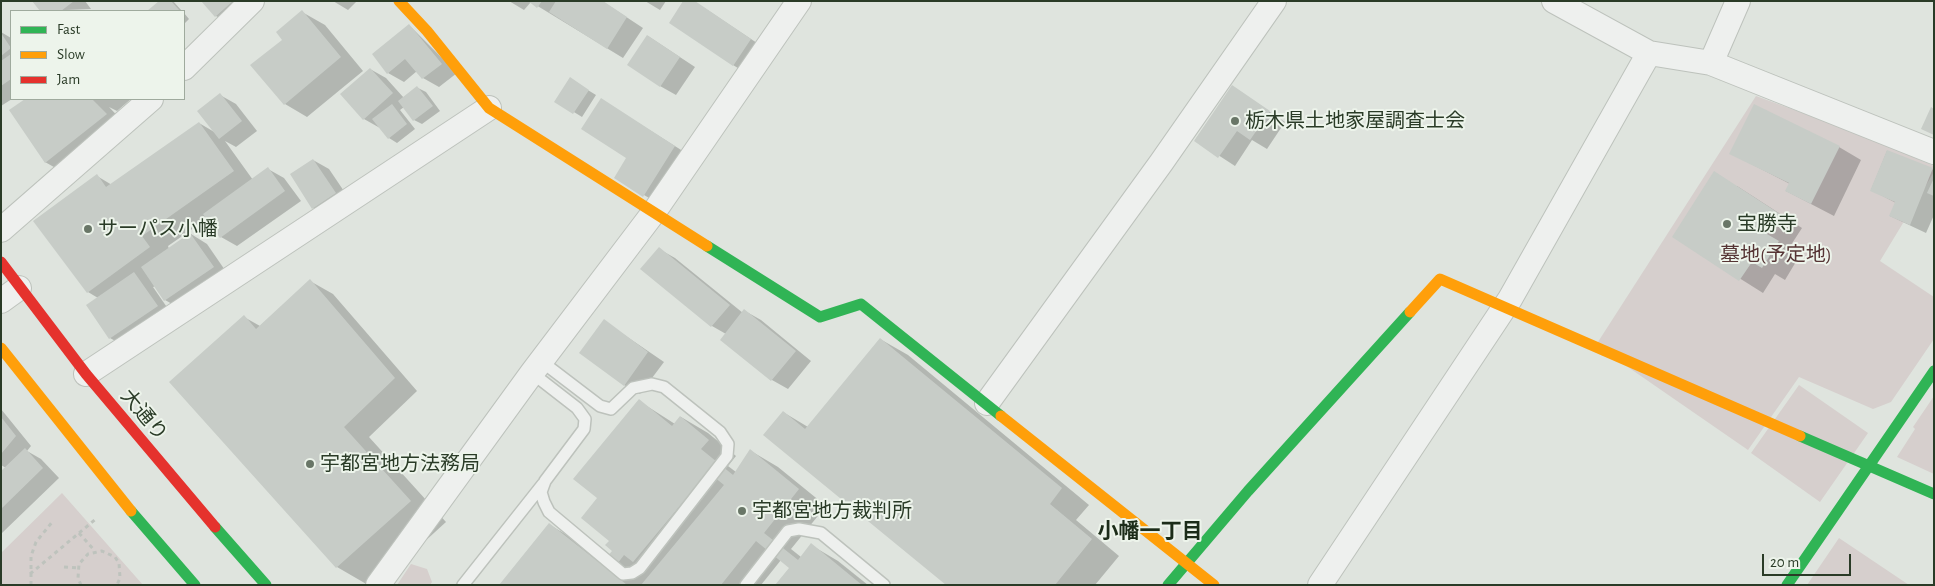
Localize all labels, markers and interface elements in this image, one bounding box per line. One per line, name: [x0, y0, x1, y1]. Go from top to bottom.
legend: [10, 10, 185, 100]
text: Fast: [57, 22, 80, 37]
text: Slow: [57, 47, 85, 62]
text: Jam: [57, 72, 80, 87]
place label: 栃木県土地家屋調査士会: [1245, 109, 1465, 133]
marker: 栃木県土地家屋調査士会: [1229, 115, 1241, 127]
place label: 宝勝寺: [1737, 212, 1797, 236]
place label: サーパス小幡: [98, 217, 218, 241]
marker: 宝勝寺: [1721, 218, 1733, 230]
marker: サーパス小幡: [82, 223, 94, 235]
park label: 墓地(予定地): [1720, 243, 1832, 267]
street label: 大通り: [116, 384, 172, 446]
place label: 宇都宮地方法務局: [320, 452, 480, 476]
marker: 宇都宮地方法務局: [304, 458, 316, 470]
place label: 宇都宮地方裁判所: [752, 499, 912, 523]
marker: 宇都宮地方裁判所: [736, 505, 748, 517]
district label: 小幡一丁目: [1098, 519, 1202, 545]
scale bar: [1765, 544, 1854, 576]
text: 20 m: [1770, 555, 1799, 570]

